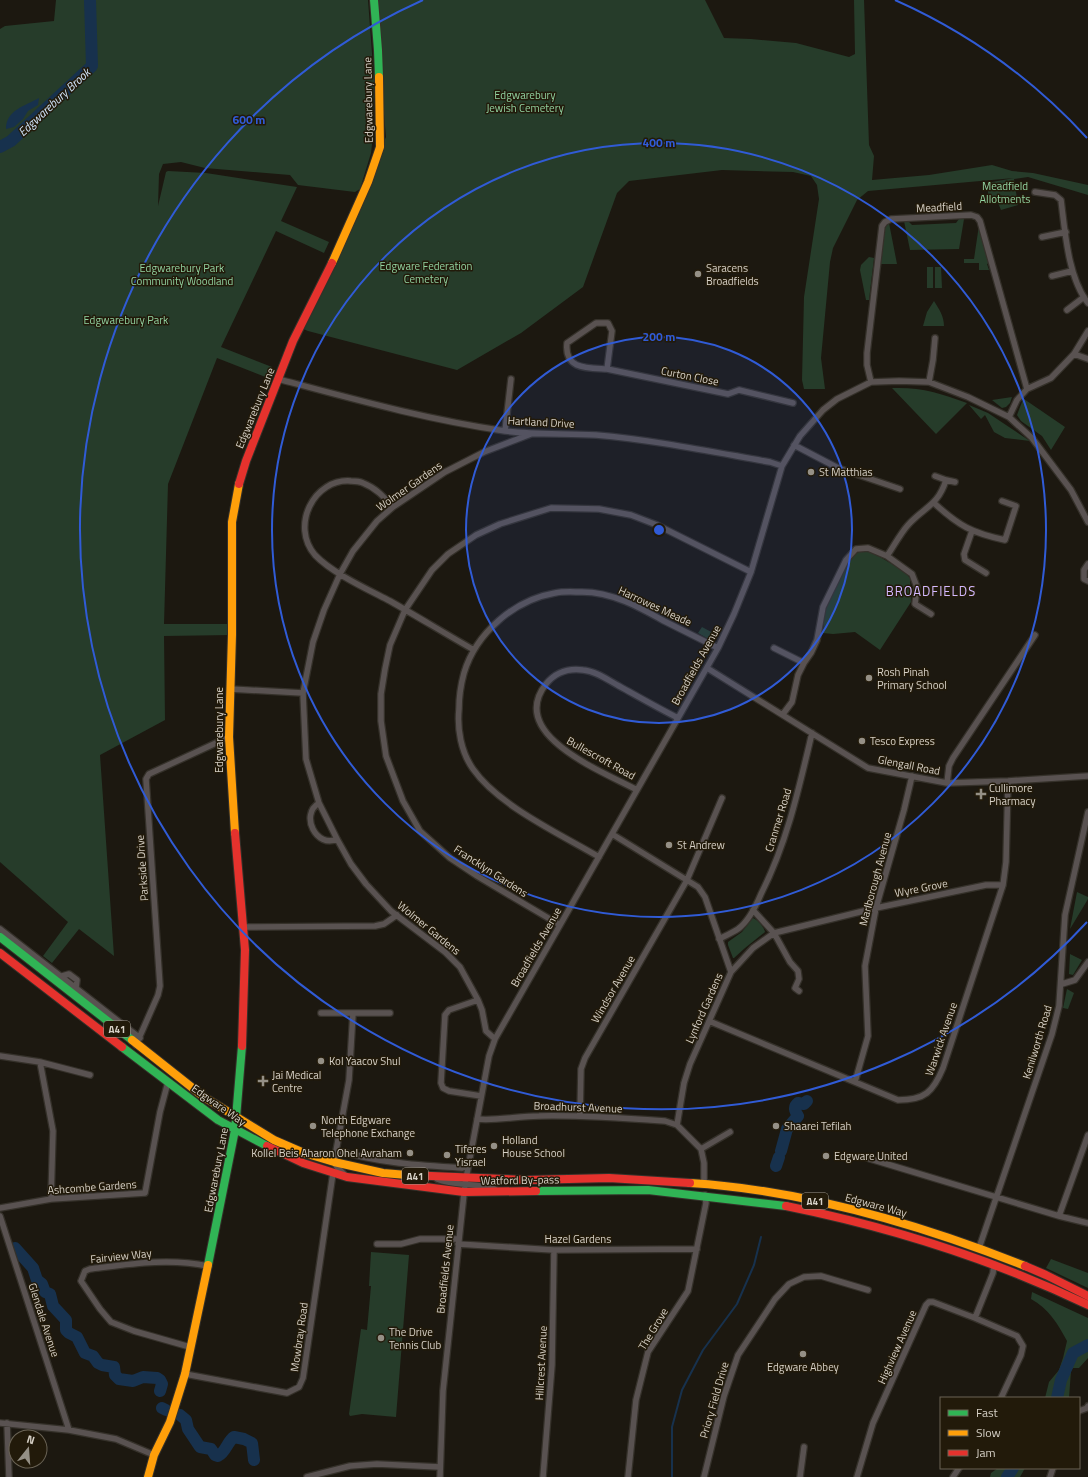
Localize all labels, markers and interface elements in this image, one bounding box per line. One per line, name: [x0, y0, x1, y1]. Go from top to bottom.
street label: Edgwarebury Lane: [359, 56, 377, 143]
water label: Edgwarebury Brook: [14, 62, 96, 141]
park label: Edgwarebury Jewish Cemetery: [486, 87, 564, 116]
text: 600 m: [233, 110, 265, 129]
text: 400 m: [643, 133, 675, 152]
park label: Meadfield Allotments: [980, 178, 1030, 207]
street label: Meadfield: [916, 198, 963, 216]
park label: Edgware Federation Cemetery: [380, 258, 472, 287]
park label: Edgwarebury Park Community Woodland: [131, 260, 233, 289]
place label: Saracens Broadfields: [706, 260, 759, 289]
marker: Saracens Broadfields: [693, 269, 703, 279]
park label: Edgwarebury Park: [84, 312, 169, 328]
text: 200 m: [643, 327, 675, 346]
street label: Curton Close: [660, 363, 721, 390]
street label: Edgwarebury Lane: [231, 365, 279, 451]
street label: Hartland Drive: [507, 412, 575, 432]
street label: Wolmer Gardens: [373, 457, 445, 515]
place label: St Matthias: [819, 464, 873, 480]
marker: St Matthias: [806, 467, 816, 477]
centre of rings: [652, 523, 666, 537]
district label: BROADFIELDS: [886, 581, 976, 601]
street label: Harrowes Meade: [616, 582, 695, 630]
street label: Broadfields Avenue: [667, 622, 725, 708]
place label: Rosh Pinah Primary School: [877, 664, 947, 693]
marker: Rosh Pinah Primary School: [864, 673, 874, 683]
street label: Edgwarebury Lane: [211, 687, 227, 773]
street label: Bullescroft Road: [564, 732, 638, 784]
place label: Tesco Express: [870, 733, 935, 749]
marker: Tesco Express: [857, 736, 867, 746]
street label: Glengall Road: [876, 751, 942, 779]
place label: Cullimore Pharmacy: [989, 780, 1036, 809]
street label: Cranmer Road: [761, 786, 795, 854]
marker: Cullimore Pharmacy: [976, 789, 986, 799]
street label: Marlborough Avenue: [855, 830, 895, 928]
street label: Parkside Drive: [132, 834, 152, 902]
place label: St Andrew: [677, 837, 726, 853]
marker: St Andrew: [664, 840, 674, 850]
street label: Francklyn Gardens: [451, 841, 531, 901]
street label: Wyre Grove: [893, 875, 949, 901]
street label: Wolmer Gardens: [394, 897, 464, 959]
street label: Broadfields Avenue: [507, 904, 566, 990]
street label: Windsor Avenue: [587, 952, 639, 1026]
street label: Lynford Gardens: [681, 970, 727, 1046]
street label: Warwick Avenue: [921, 1000, 961, 1078]
street label: Kenilworth Road: [1018, 1003, 1056, 1081]
road number: A41: [104, 1021, 130, 1037]
place label: Kol Yaacov Shul: [329, 1053, 401, 1069]
marker: Kol Yaacov Shul: [316, 1056, 326, 1066]
place label: Jai Medical Centre: [272, 1067, 321, 1096]
marker: Jai Medical Centre: [257, 1075, 269, 1087]
street label: Edgware Way: [188, 1080, 250, 1130]
street label: Broadhurst Avenue: [533, 1097, 623, 1117]
place label: North Edgware Telephone Exchange: [321, 1112, 416, 1141]
place label: Shaarei Tefilah: [784, 1118, 851, 1134]
marker: North Edgware Telephone Exchange: [308, 1121, 318, 1131]
marker: Shaarei Tefilah: [771, 1121, 781, 1131]
street label: Edgwarebury Lane: [200, 1126, 232, 1214]
place label: Holland House School: [502, 1132, 565, 1161]
place label: Tiferes Yisrael: [455, 1141, 487, 1170]
marker: Holland House School: [489, 1141, 499, 1151]
place label: Kollel Beis Aharon Ohel Avraham: [251, 1145, 402, 1161]
marker: Kollel Beis Aharon Ohel Avraham: [405, 1148, 415, 1158]
place label: Edgware United: [834, 1148, 908, 1164]
marker: Tiferes Yisrael: [442, 1150, 452, 1160]
marker: Edgware United: [821, 1151, 831, 1161]
road number: A41: [402, 1168, 428, 1184]
street label: Watford By-pass: [481, 1171, 559, 1189]
street label: Ashcombe Gardens: [47, 1176, 137, 1198]
street label: Edgware Way: [843, 1189, 909, 1221]
road number: A41: [802, 1193, 828, 1209]
street label: Broadfields Avenue: [432, 1223, 458, 1314]
street label: Hazel Gardens: [545, 1231, 611, 1247]
street label: Fairview Way: [90, 1245, 153, 1267]
street label: Glendale Avenue: [24, 1281, 64, 1360]
street label: Mowbray Road: [286, 1301, 312, 1373]
street label: The Grove: [634, 1305, 672, 1353]
street label: Highview Avenue: [873, 1307, 921, 1387]
place label: The Drive Tennis Club: [389, 1324, 441, 1353]
street label: Hillcrest Avenue: [531, 1325, 551, 1401]
marker: The Drive Tennis Club: [376, 1333, 386, 1343]
marker: Edgware Abbey: [798, 1349, 808, 1359]
place label: Edgware Abbey: [767, 1359, 840, 1375]
street label: Priory Field Drive: [695, 1360, 733, 1440]
legend: [940, 1397, 1080, 1469]
text: Fast: [976, 1403, 999, 1422]
text: Slow: [976, 1423, 1001, 1442]
north arrow: [8, 1429, 48, 1469]
text: N: [25, 1431, 37, 1448]
text: Jam: [976, 1443, 996, 1462]

